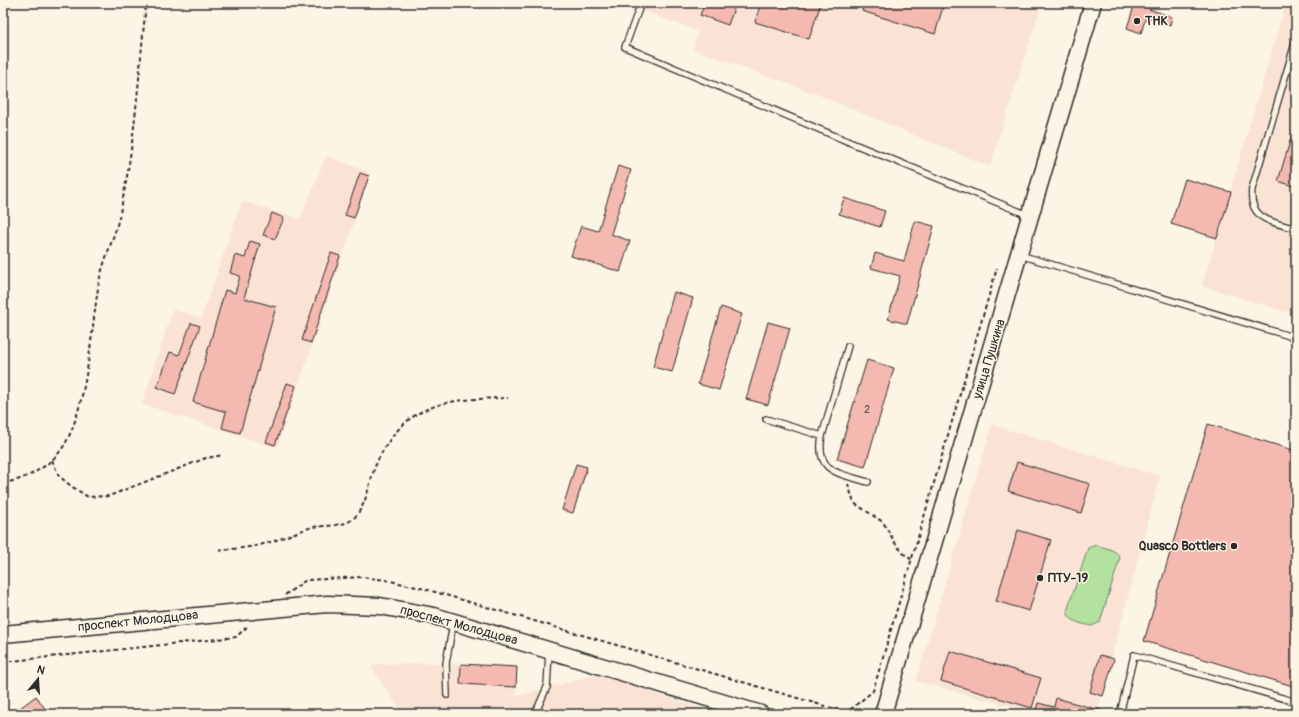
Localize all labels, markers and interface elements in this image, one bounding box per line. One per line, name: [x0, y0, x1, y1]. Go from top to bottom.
place label: ТНК: [1144, 13, 1168, 29]
marker: ТНК: [1132, 16, 1142, 26]
street label: улица Пушкина: [969, 317, 1009, 402]
house number: 2: [864, 403, 870, 416]
place label: Quasco Bottlers: [1138, 538, 1226, 554]
marker: Quasco Bottlers: [1229, 541, 1239, 551]
place label: ПТУ-19: [1048, 570, 1088, 586]
marker: ПТУ-19: [1035, 573, 1045, 583]
street label: проспект Молодцова: [399, 602, 519, 648]
street label: проспект Молодцова: [77, 607, 199, 635]
north arrow: [18, 659, 58, 699]
text: N: [35, 663, 47, 677]

